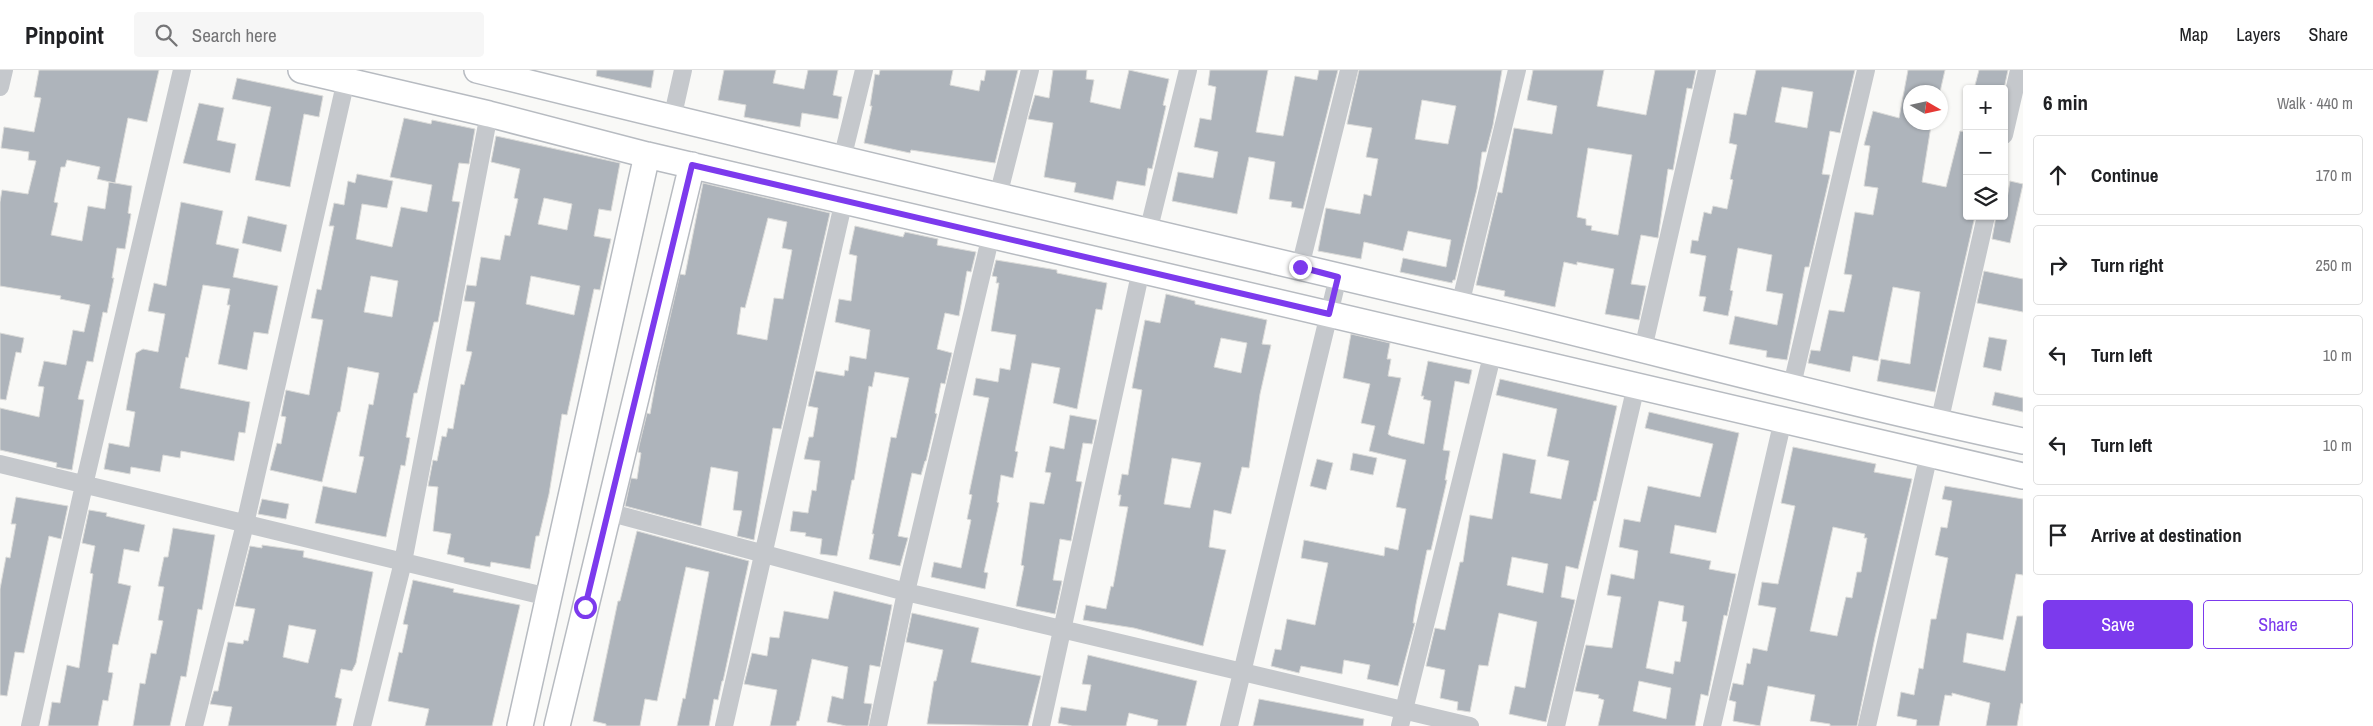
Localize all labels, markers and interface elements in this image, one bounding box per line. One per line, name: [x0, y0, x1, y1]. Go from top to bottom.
search box: [134, 12, 484, 57]
text: Pinpoint: [25, 19, 104, 51]
icon: search: [152, 21, 180, 49]
text: Search here: [192, 22, 277, 48]
text: Map: [2180, 22, 2208, 47]
text: Layers: [2236, 22, 2281, 47]
text: Share: [2309, 22, 2348, 47]
north arrow: [1903, 85, 1948, 130]
map controls: [1963, 85, 2008, 220]
button: +: [1963, 85, 2008, 130]
text: 6 min: [2043, 88, 2088, 117]
text: Walk · 440 m: [2277, 92, 2353, 114]
button: −: [1963, 130, 2008, 175]
icon: ahead: [2044, 161, 2072, 189]
text: Continue: [2091, 162, 2159, 188]
text: 170 m: [2316, 164, 2352, 186]
button: layers: [1963, 175, 2008, 220]
icon: right: [2044, 251, 2072, 279]
text: Turn right: [2091, 252, 2163, 278]
text: 250 m: [2316, 254, 2352, 276]
route end: [1289, 256, 1312, 279]
icon: left: [2044, 341, 2072, 369]
text: Turn left: [2091, 342, 2152, 368]
text: 10 m: [2323, 344, 2352, 366]
icon: left: [2044, 431, 2072, 459]
text: Turn left: [2091, 432, 2152, 458]
text: 10 m: [2323, 434, 2352, 456]
icon: arrive: [2044, 521, 2072, 549]
text: Arrive at destination: [2091, 522, 2242, 548]
route start: [574, 596, 597, 619]
button: Save: [2043, 600, 2193, 649]
button: Share: [2203, 600, 2353, 649]

